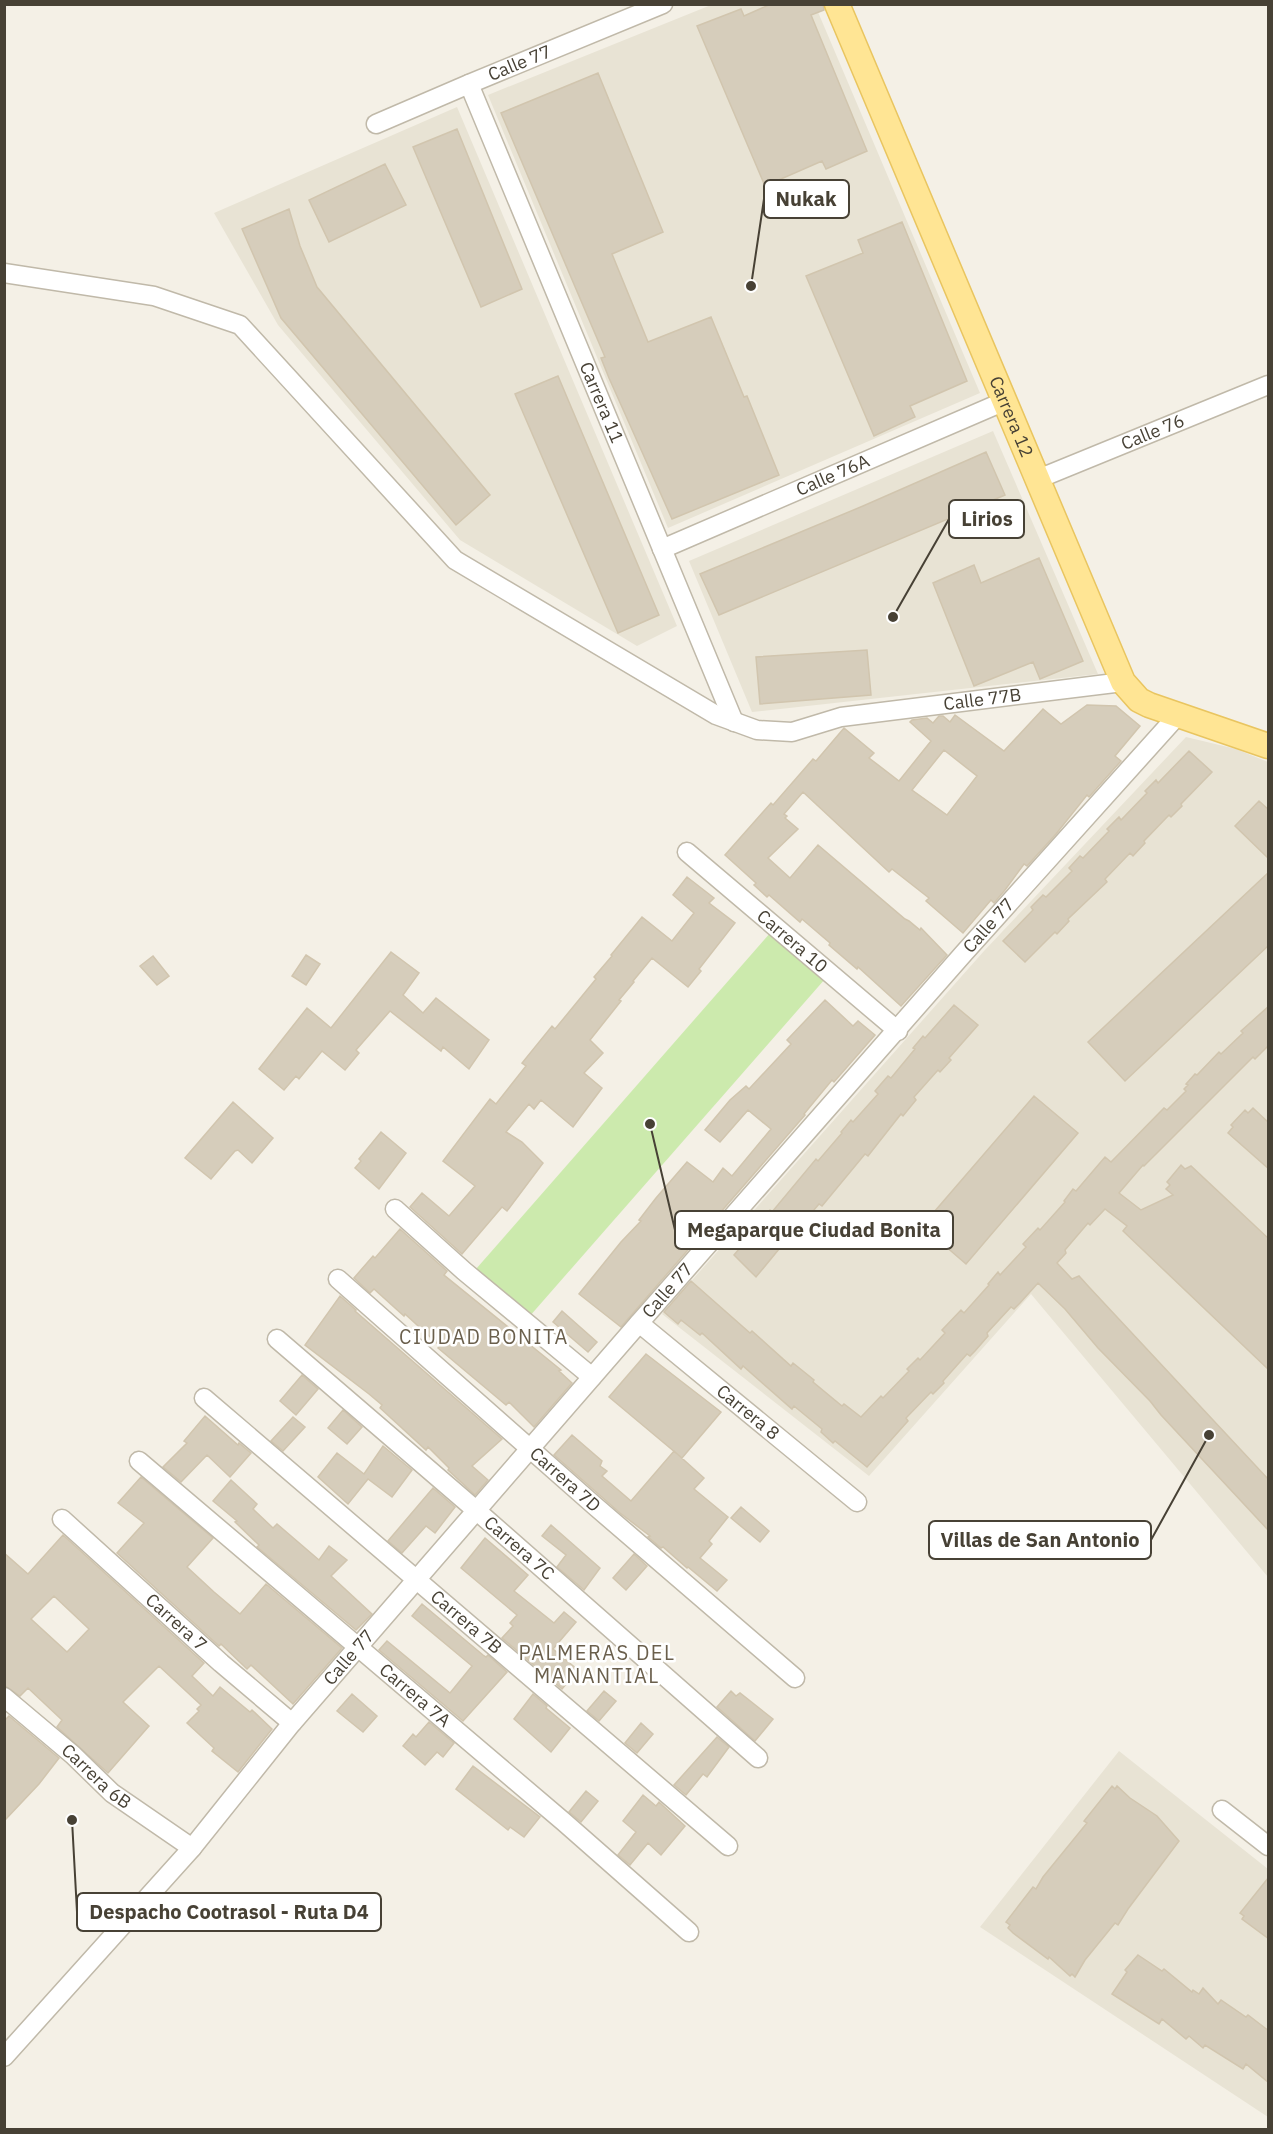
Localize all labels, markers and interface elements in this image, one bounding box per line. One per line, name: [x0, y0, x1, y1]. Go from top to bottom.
street label: Calle 77: [484, 39, 554, 86]
callout: Nukak: [764, 180, 849, 218]
text: Nukak: [776, 185, 837, 212]
street label: Carrera 11: [575, 358, 629, 446]
street label: Carrera 12: [984, 373, 1039, 461]
street label: Calle 76: [1118, 408, 1188, 455]
street label: Calle 76A: [792, 449, 873, 501]
callout: Lirios: [949, 500, 1024, 538]
text: Lirios: [961, 505, 1013, 532]
street label: Calle 77B: [942, 683, 1022, 715]
street label: Calle 77: [958, 893, 1019, 958]
street label: Carrera 10: [752, 904, 833, 977]
callout: Megaparque Ciudad Bonita: [675, 1211, 953, 1249]
text: Megaparque Ciudad Bonita: [687, 1216, 941, 1243]
street label: Calle 77: [637, 1258, 698, 1323]
district label: CIUDAD BONITA: [399, 1323, 569, 1350]
street label: Carrera 8: [712, 1379, 785, 1445]
street label: Carrera 7D: [525, 1442, 606, 1517]
street label: Carrera 7C: [480, 1511, 560, 1585]
callout: Villas de San Antonio: [929, 1521, 1151, 1559]
text: Villas de San Antonio: [941, 1526, 1139, 1553]
street label: Carrera 7B: [426, 1585, 507, 1659]
street label: Carrera 7: [141, 1588, 212, 1656]
street label: Calle 77: [318, 1625, 379, 1690]
district label: PALMERAS DEL MANANTIAL: [518, 1639, 676, 1689]
street label: Carrera 7A: [375, 1658, 456, 1732]
street label: Carrera 6B: [57, 1738, 136, 1814]
callout: Despacho Cootrasol - Ruta D4: [77, 1893, 381, 1931]
text: Despacho Cootrasol - Ruta D4: [89, 1898, 369, 1925]

